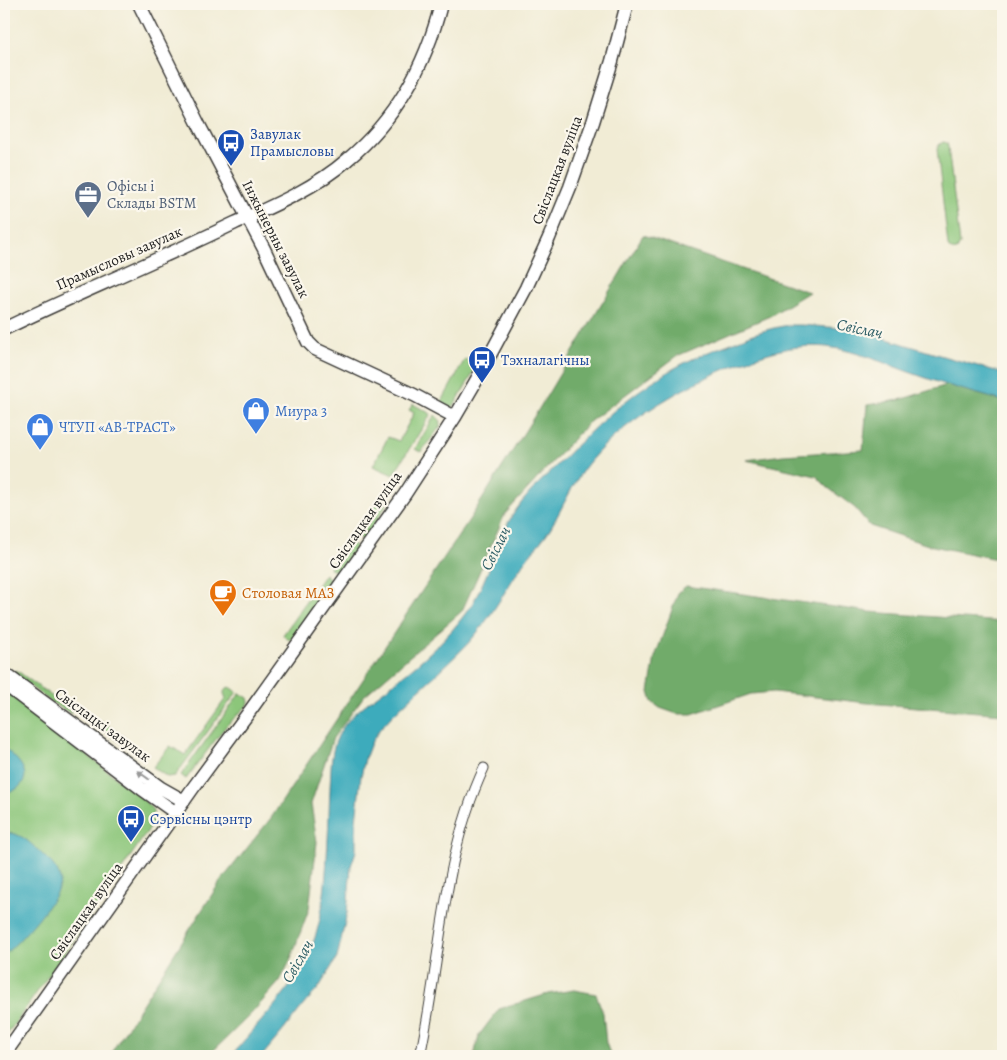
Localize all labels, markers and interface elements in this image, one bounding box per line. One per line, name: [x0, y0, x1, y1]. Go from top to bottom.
street label: Свіслацкая вуліца: [527, 113, 587, 227]
place label: Завулак Прамысловы: [250, 124, 334, 161]
bus stop icon: Завулак Прамысловы: [216, 128, 246, 167]
place label: Офісы і Склады BSTM: [107, 176, 196, 213]
street label: Інжынерны завулак: [238, 177, 314, 302]
office icon: Офісы і Склады BSTM: [73, 180, 103, 219]
street label: Прамысловы завулак: [53, 221, 186, 295]
water label: Свіслач: [835, 313, 885, 345]
bus stop icon: Тэхналагічны: [467, 345, 497, 384]
place label: Тэхналагічны: [501, 350, 590, 370]
shop icon: Миура 3: [241, 396, 271, 435]
place label: Миура 3: [275, 401, 327, 421]
shop icon: ЧТУП «АВ-ТРАСТ»: [25, 412, 55, 451]
place label: ЧТУП «АВ-ТРАСТ»: [59, 417, 176, 437]
street label: Свіслацкая вуліца: [324, 467, 406, 573]
water label: Свіслач: [476, 523, 516, 574]
cafe icon: Столовая МАЗ: [208, 578, 238, 617]
place label: Столовая МАЗ: [242, 583, 334, 603]
street label: Свіслацкі завулак: [51, 683, 155, 767]
one-way arrow: [137, 769, 150, 780]
bus stop icon: Сэрвісны цэнтр: [116, 804, 146, 843]
place label: Сэрвісны цэнтр: [150, 809, 252, 829]
street label: Свіслацкая вуліца: [45, 858, 127, 964]
water label: Свіслач: [277, 936, 319, 987]

